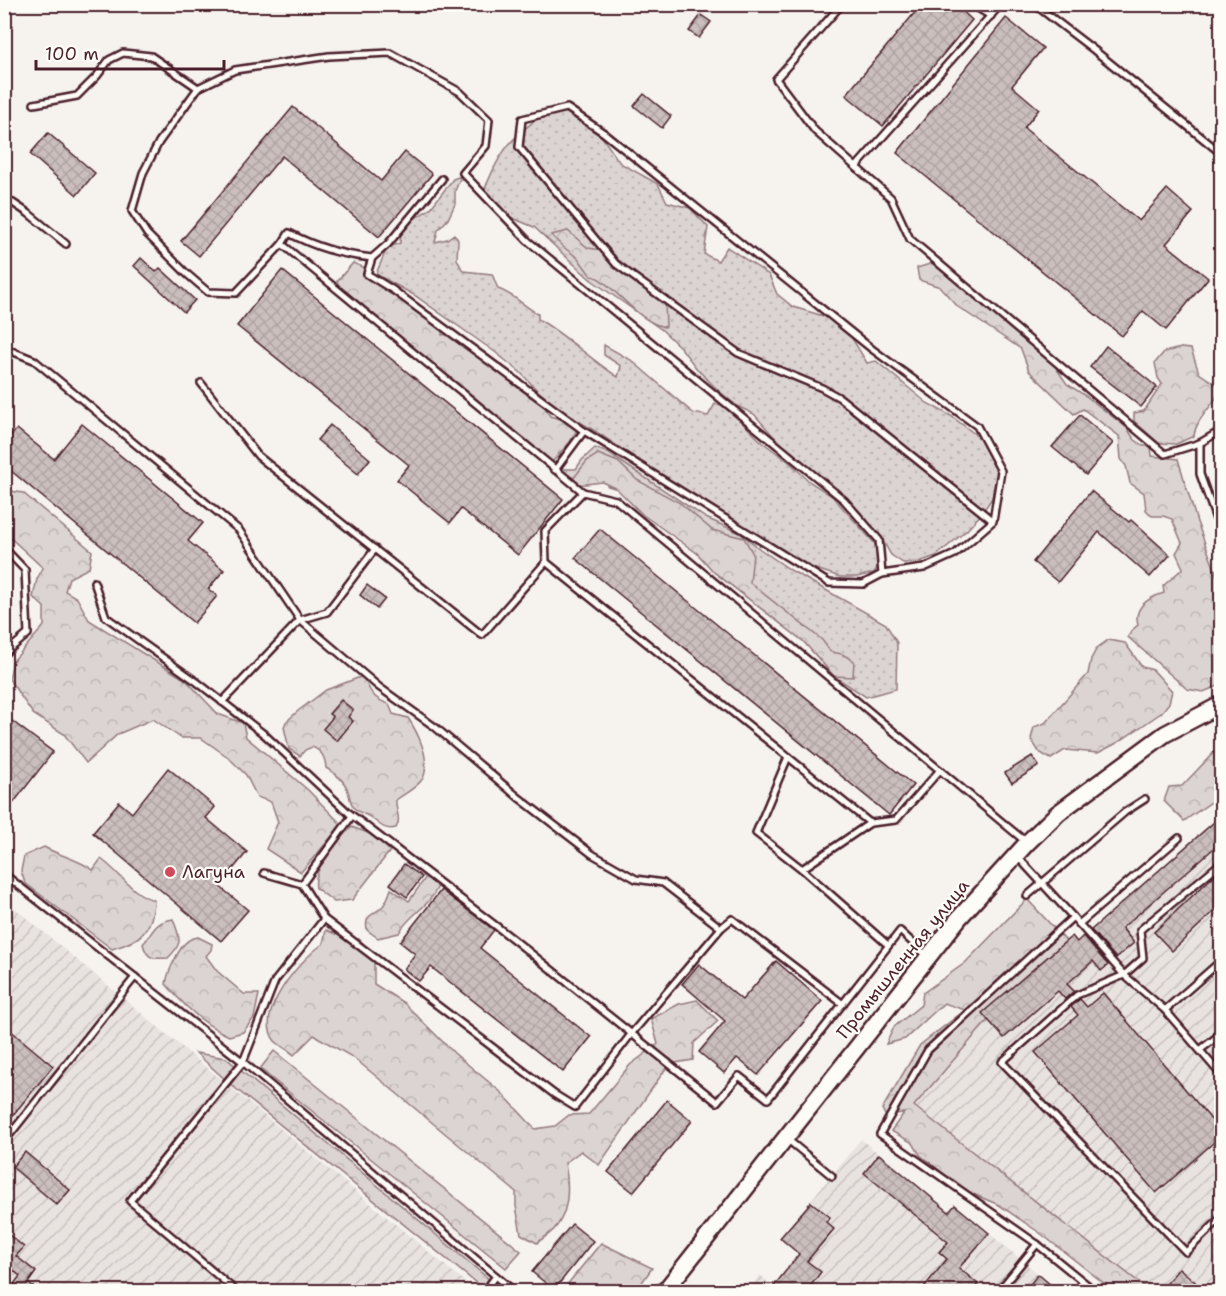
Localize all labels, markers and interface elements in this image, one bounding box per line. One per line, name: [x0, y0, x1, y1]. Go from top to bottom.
scale bar: [36, 33, 224, 71]
text: 100 m: [45, 42, 99, 66]
place label: Лагуна: [182, 860, 245, 884]
marker: Лагуна: [163, 865, 177, 879]
street label: Промышленная улица: [831, 874, 975, 1044]

